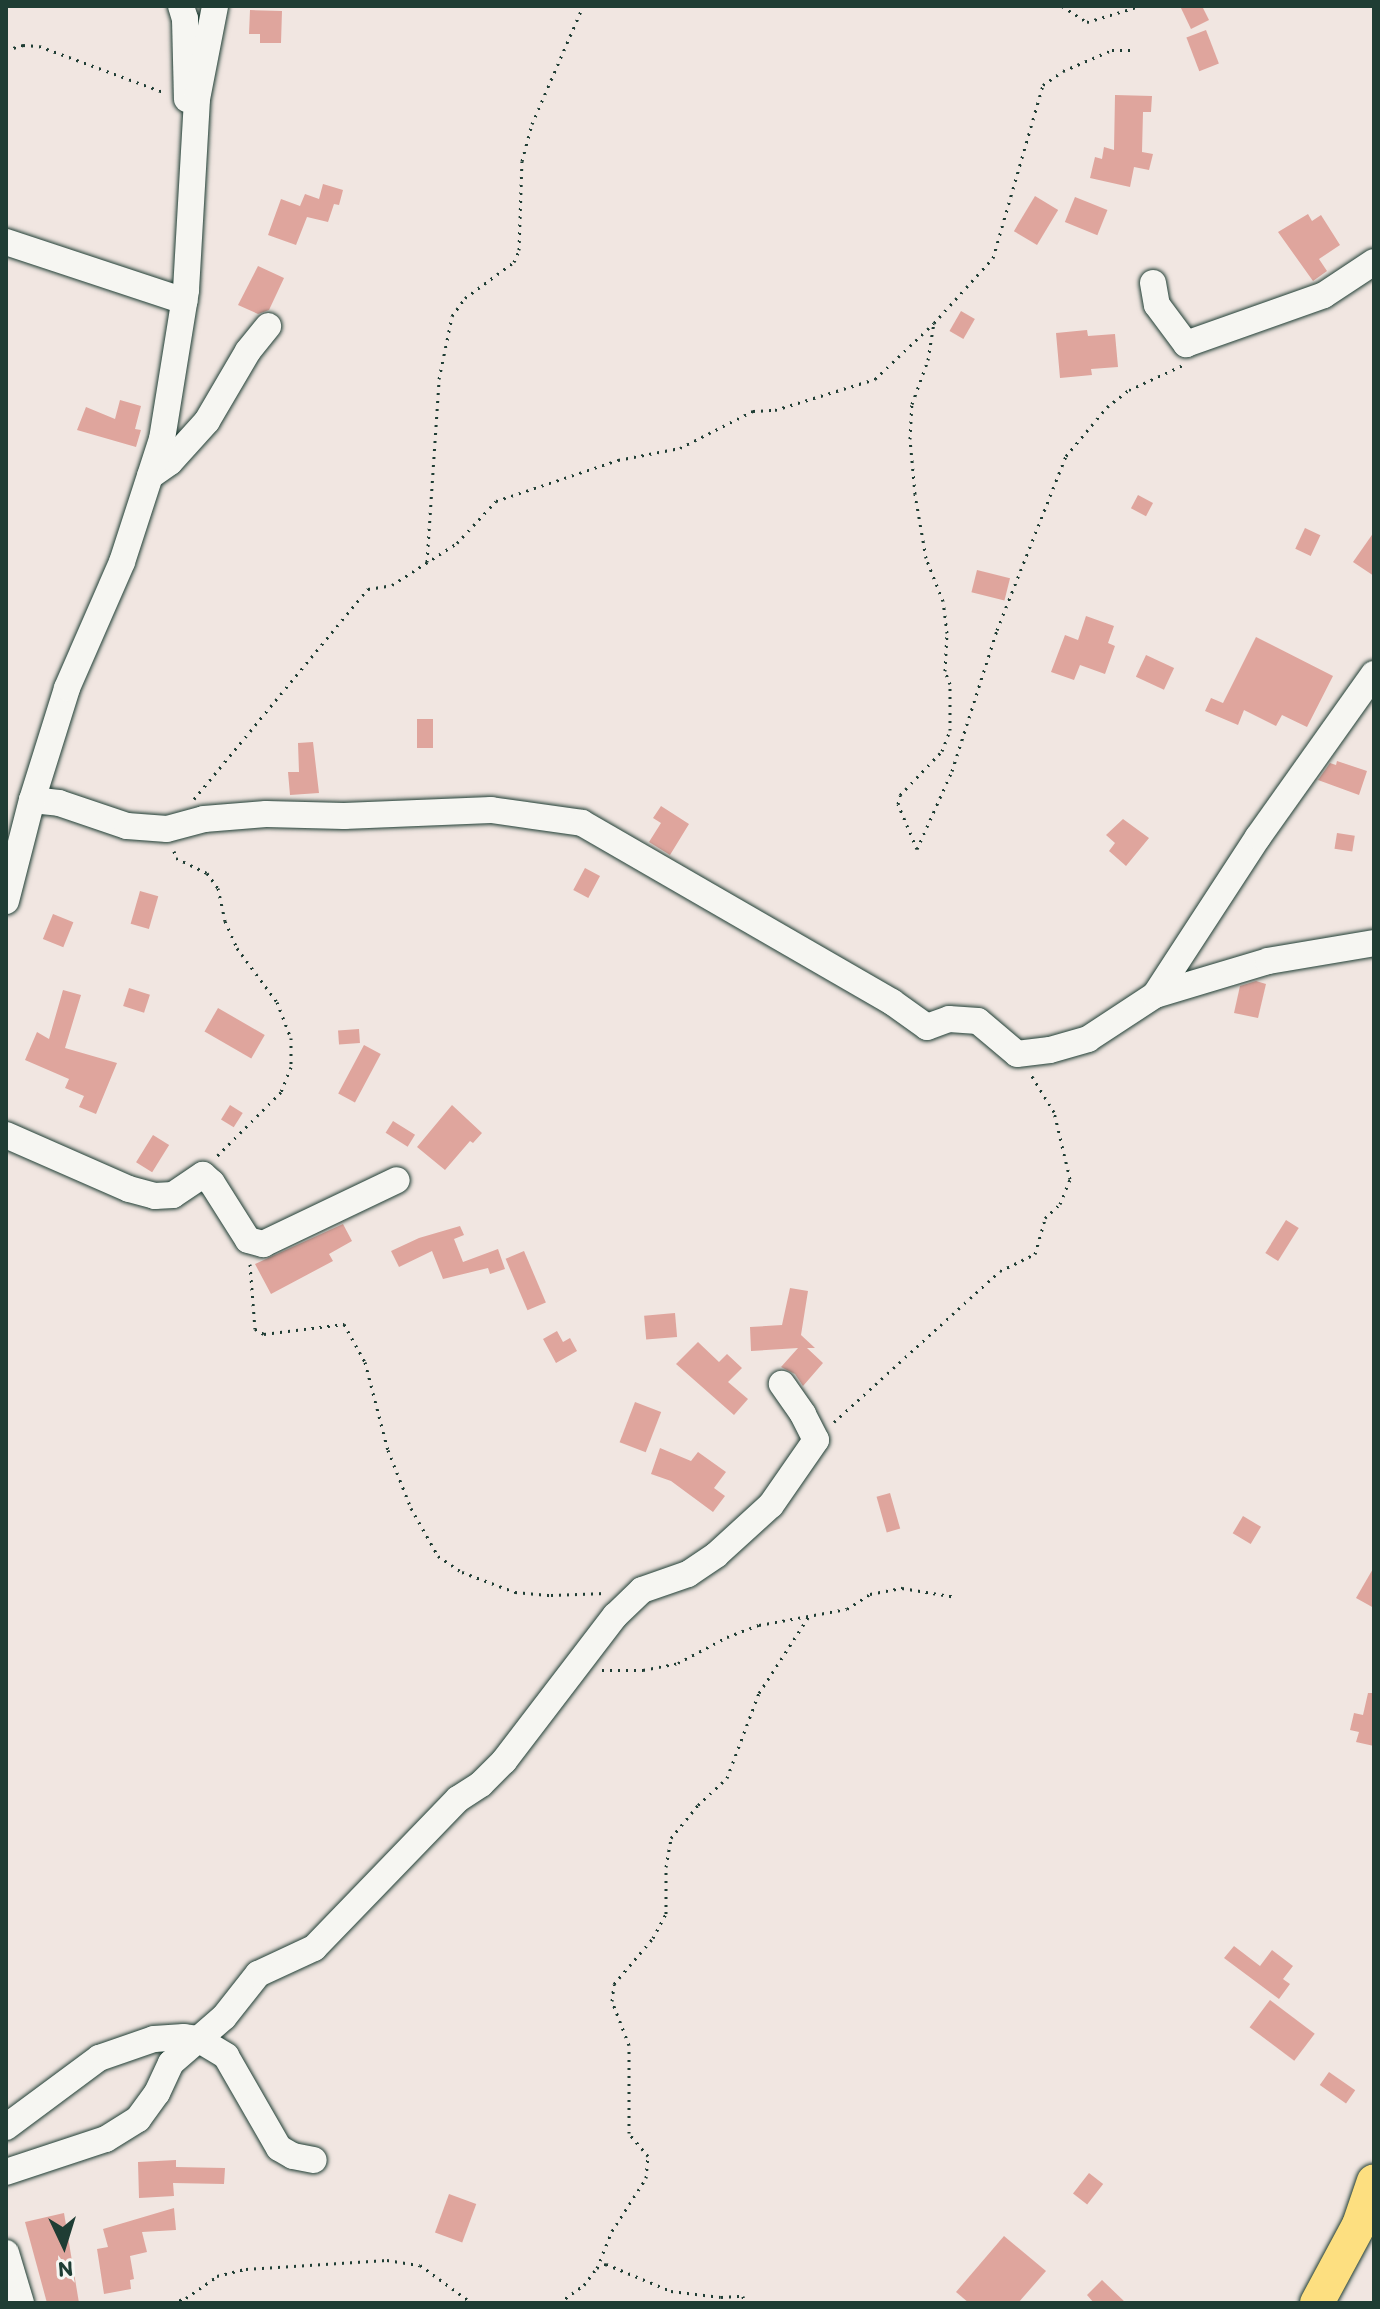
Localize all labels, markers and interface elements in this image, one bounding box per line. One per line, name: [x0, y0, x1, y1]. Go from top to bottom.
north arrow: [24, 2205, 104, 2285]
text: N: [57, 2255, 74, 2283]

